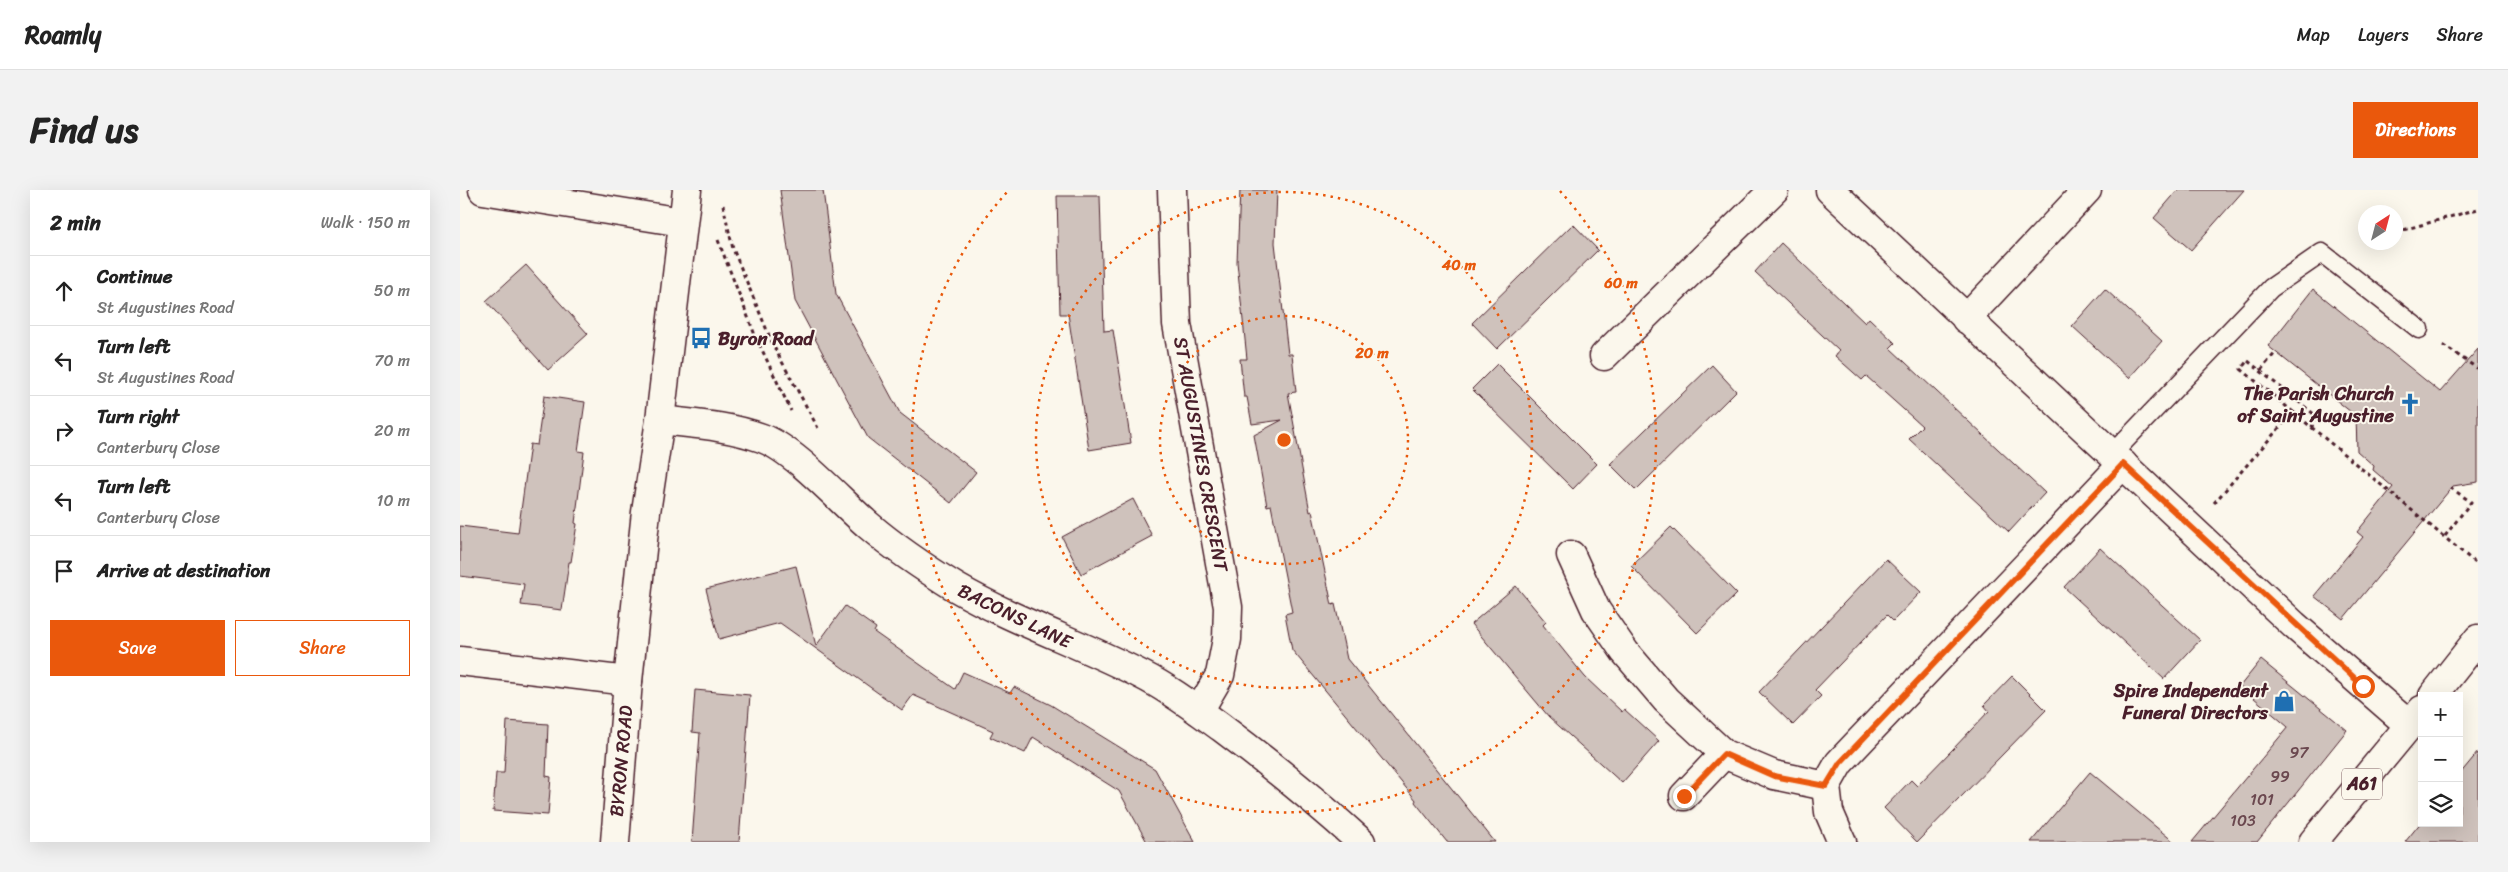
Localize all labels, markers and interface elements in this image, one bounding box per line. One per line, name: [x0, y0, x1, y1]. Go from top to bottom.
text: Roamly: [25, 14, 101, 56]
text: Map: [2297, 19, 2330, 51]
text: Layers: [2358, 19, 2409, 51]
text: Share: [2437, 19, 2483, 51]
text: Find us: [30, 99, 138, 161]
button: Directions: [2353, 102, 2478, 158]
text: 2 min: [50, 204, 101, 242]
north arrow: [2358, 205, 2403, 250]
text: Walk · 150 m: [321, 208, 410, 237]
text: 40 m: [1441, 252, 1477, 278]
text: Continue: [97, 260, 173, 293]
text: 60 m: [1603, 270, 1638, 296]
text: 50 m: [374, 276, 410, 305]
icon: ahead: [50, 277, 78, 305]
text: St Augustines Road: [97, 293, 234, 322]
place label: Byron Road: [718, 322, 815, 355]
bus stop icon: Byron Road: [688, 325, 714, 351]
text: Turn left: [97, 330, 170, 363]
street label: ST AUGUSTINES CRESCENT: [1164, 334, 1238, 575]
text: 20 m: [1354, 340, 1389, 366]
text: 70 m: [374, 346, 410, 375]
icon: left: [50, 347, 78, 375]
text: St Augustines Road: [97, 363, 234, 392]
place label: The Parish Church of Saint Augustine: [2237, 377, 2394, 432]
church icon: The Parish Church of Saint Augustine: [2397, 391, 2423, 417]
text: Turn right: [97, 400, 179, 433]
text: 20 m: [374, 416, 410, 445]
icon: right: [50, 417, 78, 445]
centre of rings: [1275, 431, 1293, 449]
text: Canterbury Close: [97, 433, 220, 462]
text: Turn left: [97, 470, 170, 503]
text: 10 m: [377, 486, 410, 515]
icon: left: [50, 487, 78, 515]
text: Canterbury Close: [97, 503, 220, 532]
text: Arrive at destination: [97, 554, 270, 587]
icon: arrive: [50, 557, 78, 585]
street label: BACONS LANE: [952, 574, 1079, 659]
button: Save: [50, 620, 225, 676]
button: Share: [235, 620, 410, 676]
place label: Spire Independent Funeral Directors: [2112, 674, 2269, 729]
route start: [2352, 675, 2375, 698]
shop icon: Spire Independent Funeral Directors: [2271, 688, 2297, 714]
map controls: [2418, 692, 2463, 827]
button: +: [2418, 692, 2463, 737]
street label: BYRON ROAD: [600, 703, 642, 818]
button: −: [2418, 737, 2463, 782]
house number: 97: [2290, 738, 2309, 767]
house number: 99: [2270, 762, 2290, 791]
road number: A61: [2342, 768, 2382, 800]
button: layers: [2418, 782, 2463, 827]
route end: [1673, 785, 1696, 808]
house number: 101: [2250, 785, 2274, 814]
house number: 103: [2230, 806, 2256, 835]

